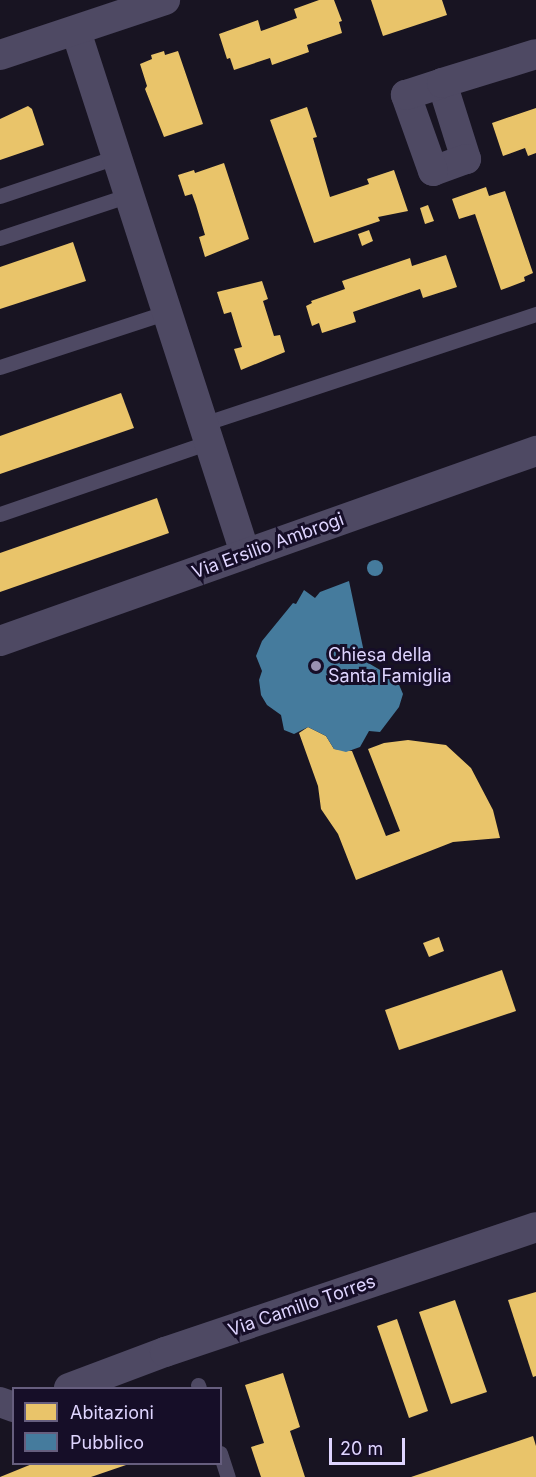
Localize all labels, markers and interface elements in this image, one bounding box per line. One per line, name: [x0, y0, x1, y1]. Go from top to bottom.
street label: Via Ersilio Ambrogi: [189, 509, 347, 583]
place label: Chiesa della Santa Famiglia: [328, 645, 452, 688]
marker: Chiesa della Santa Famiglia: [309, 659, 323, 673]
street label: Via Camillo Torres: [225, 1271, 379, 1341]
legend: [12, 1387, 222, 1465]
text: Abitazioni: [70, 1402, 154, 1423]
scale bar: [332, 1426, 408, 1464]
text: Pubblico: [70, 1432, 144, 1453]
text: 20 m: [340, 1438, 383, 1459]

